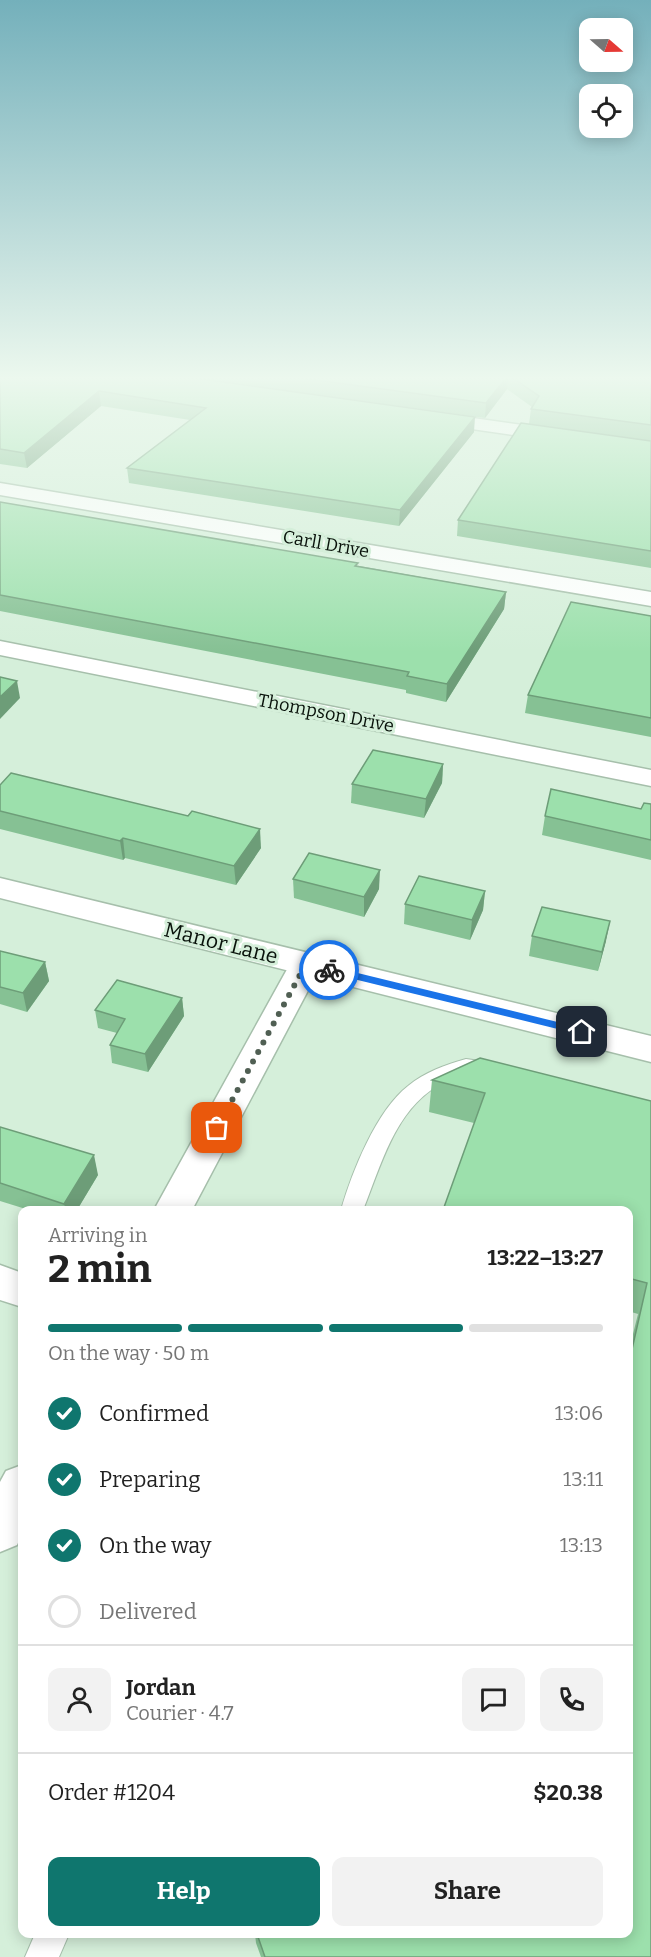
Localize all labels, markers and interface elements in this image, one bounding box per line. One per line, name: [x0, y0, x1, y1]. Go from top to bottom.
north arrow: [579, 18, 633, 72]
map controls: [579, 18, 633, 138]
button: locate: [579, 84, 633, 138]
street label: Carll Drive: [281, 526, 371, 562]
street label: Thompson Drive: [256, 689, 396, 737]
street label: Manor Lane: [161, 916, 281, 970]
courier: [299, 940, 359, 1000]
icon: bike: [313, 954, 346, 987]
pin: [556, 1006, 607, 1057]
icon: home: [565, 1015, 598, 1048]
pin: [191, 1102, 242, 1153]
icon: bag: [200, 1111, 233, 1144]
text: Arriving in: [48, 1223, 147, 1247]
text: 13:22–13:27: [487, 1244, 603, 1271]
text: 2 min: [48, 1246, 152, 1292]
text: On the way · 50 m: [48, 1341, 209, 1365]
icon: check: [48, 1397, 81, 1430]
text: Confirmed: [99, 1400, 209, 1427]
text: 13:06: [555, 1401, 603, 1425]
icon: check: [48, 1463, 81, 1496]
text: Preparing: [99, 1466, 201, 1493]
text: 13:11: [563, 1467, 603, 1491]
icon: check: [48, 1529, 81, 1562]
text: On the way: [99, 1532, 211, 1559]
text: 13:13: [560, 1533, 603, 1557]
text: Delivered: [99, 1598, 197, 1625]
button: person: [48, 1668, 111, 1731]
button: chat: [462, 1668, 525, 1731]
button: phone: [540, 1668, 603, 1731]
text: Jordan: [126, 1674, 196, 1701]
text: Courier · 4.7: [126, 1701, 234, 1725]
text: Order #1204: [48, 1779, 175, 1806]
text: $20.38: [533, 1779, 603, 1806]
button: Help: [48, 1857, 320, 1926]
button: Share: [332, 1857, 603, 1926]

